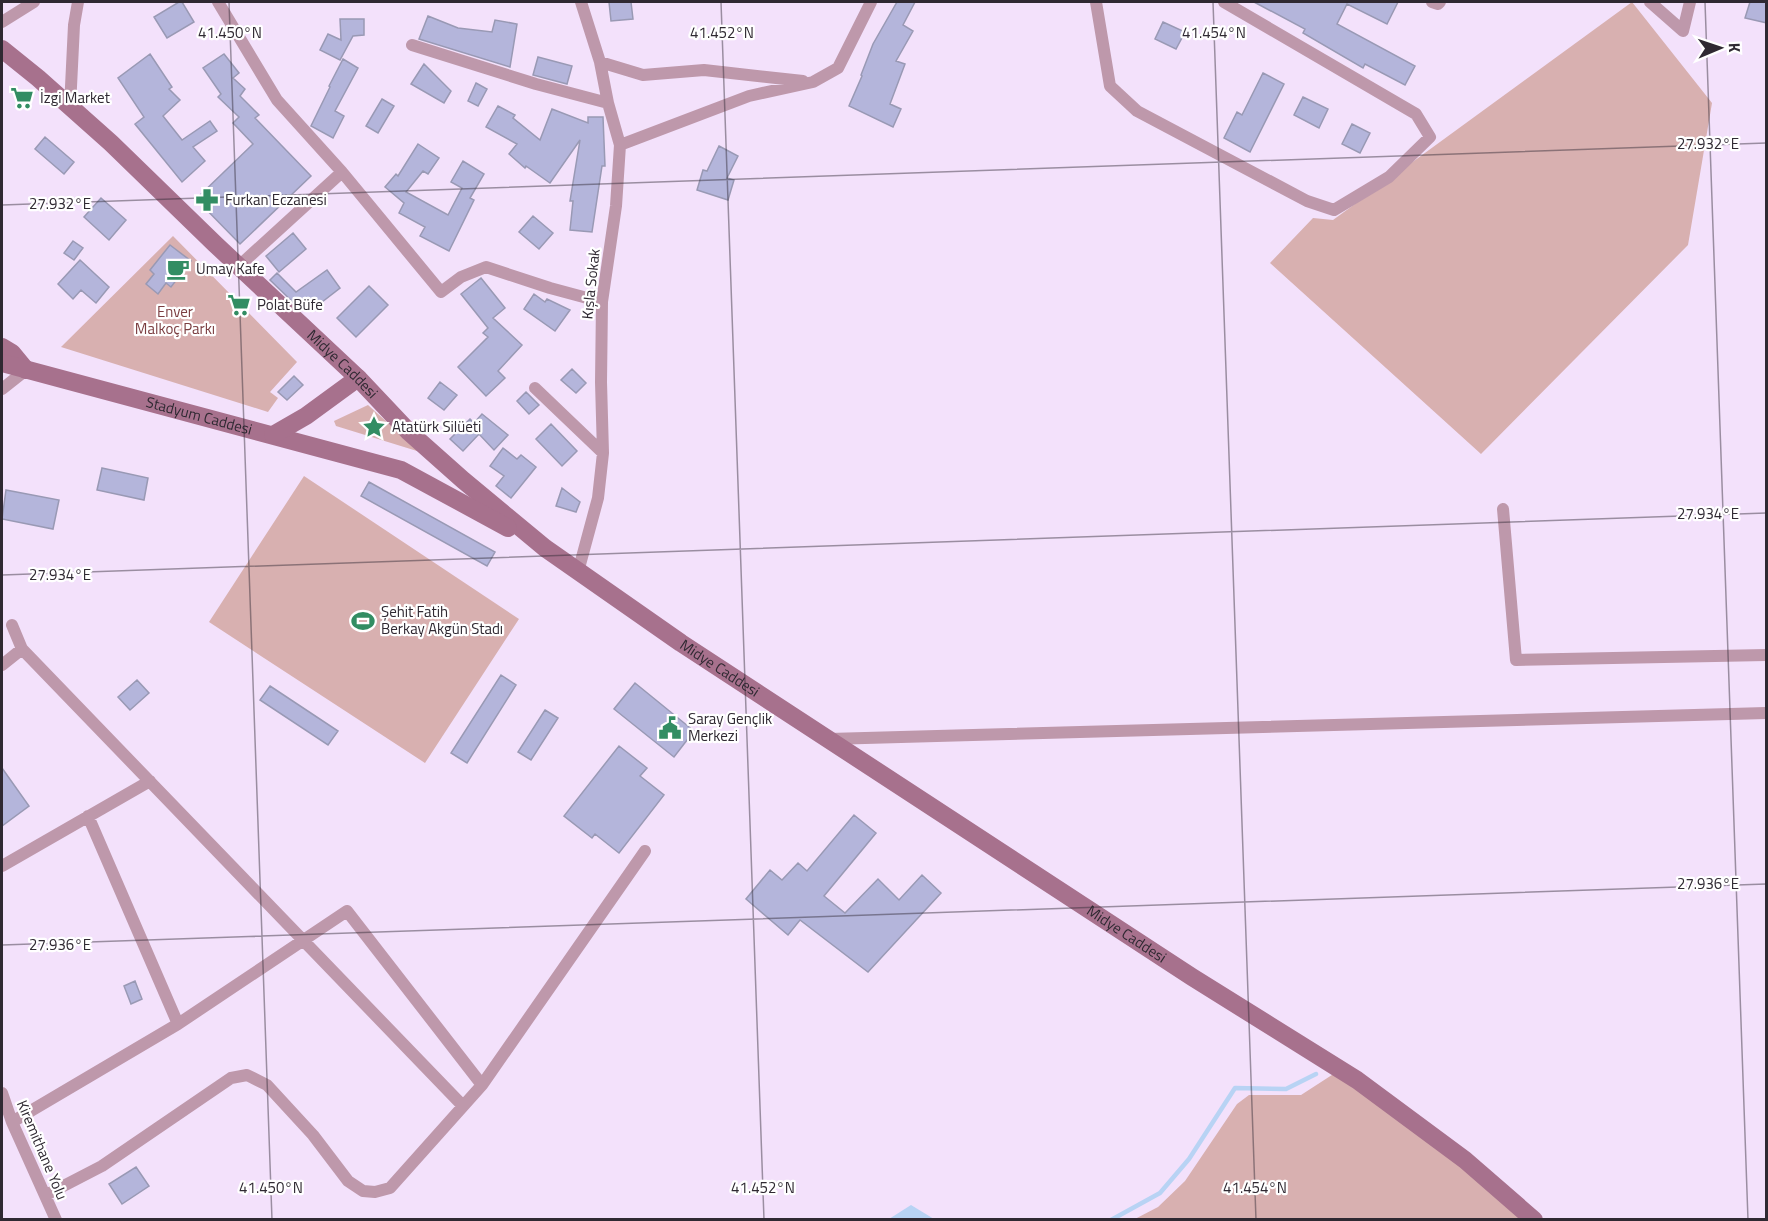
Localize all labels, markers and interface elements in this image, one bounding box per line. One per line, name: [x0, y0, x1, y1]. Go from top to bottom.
north arrow: [1690, 18, 1750, 78]
text: 41.450°N: [198, 21, 262, 44]
text: 41.452°N: [690, 21, 754, 44]
text: 41.454°N: [1182, 21, 1246, 44]
text: K: [1723, 42, 1747, 53]
supermarket icon: İzgi Market: [9, 85, 35, 111]
place label: İzgi Market: [40, 86, 111, 109]
text: 27.932°E: [1677, 132, 1739, 155]
pharmacy icon: Furkan Eczanesi: [194, 187, 220, 213]
place label: Furkan Eczanesi: [225, 188, 327, 211]
text: 27.932°E: [29, 192, 91, 215]
street label: Kışla Sokak: [575, 247, 606, 320]
cafe icon: Umay Kafe: [165, 256, 191, 282]
place label: Umay Kafe: [196, 257, 265, 280]
supermarket icon: Polat Büfe: [226, 292, 252, 318]
place label: Polat Büfe: [257, 293, 323, 316]
park label: Enver Malkoç Parkı: [135, 300, 215, 340]
street label: Midye Caddesi: [302, 324, 384, 404]
street label: Stadyum Caddesi: [143, 390, 255, 441]
place icon: Atatürk Silüeti: [361, 414, 387, 440]
place label: Atatürk Silüeti: [392, 415, 481, 438]
text: 27.934°E: [1677, 502, 1739, 525]
text: 27.934°E: [29, 563, 91, 586]
place label: Şehit Fatih Berkay Akgün Stadı: [381, 600, 503, 640]
sports icon: Şehit Fatih Berkay Akgün Stadı: [350, 608, 376, 634]
street label: Midye Caddesi: [675, 633, 764, 702]
place label: Saray Gençlik Merkezi: [688, 707, 772, 747]
public building icon: Saray Gençlik Merkezi: [657, 715, 683, 741]
text: 27.936°E: [1677, 872, 1739, 895]
street label: Midye Caddesi: [1082, 899, 1171, 968]
text: 27.936°E: [29, 933, 91, 956]
street label: Kiremithane Yolu: [11, 1096, 74, 1203]
text: 41.450°N: [239, 1176, 303, 1199]
text: 41.452°N: [731, 1176, 795, 1199]
text: 41.454°N: [1223, 1176, 1287, 1199]

